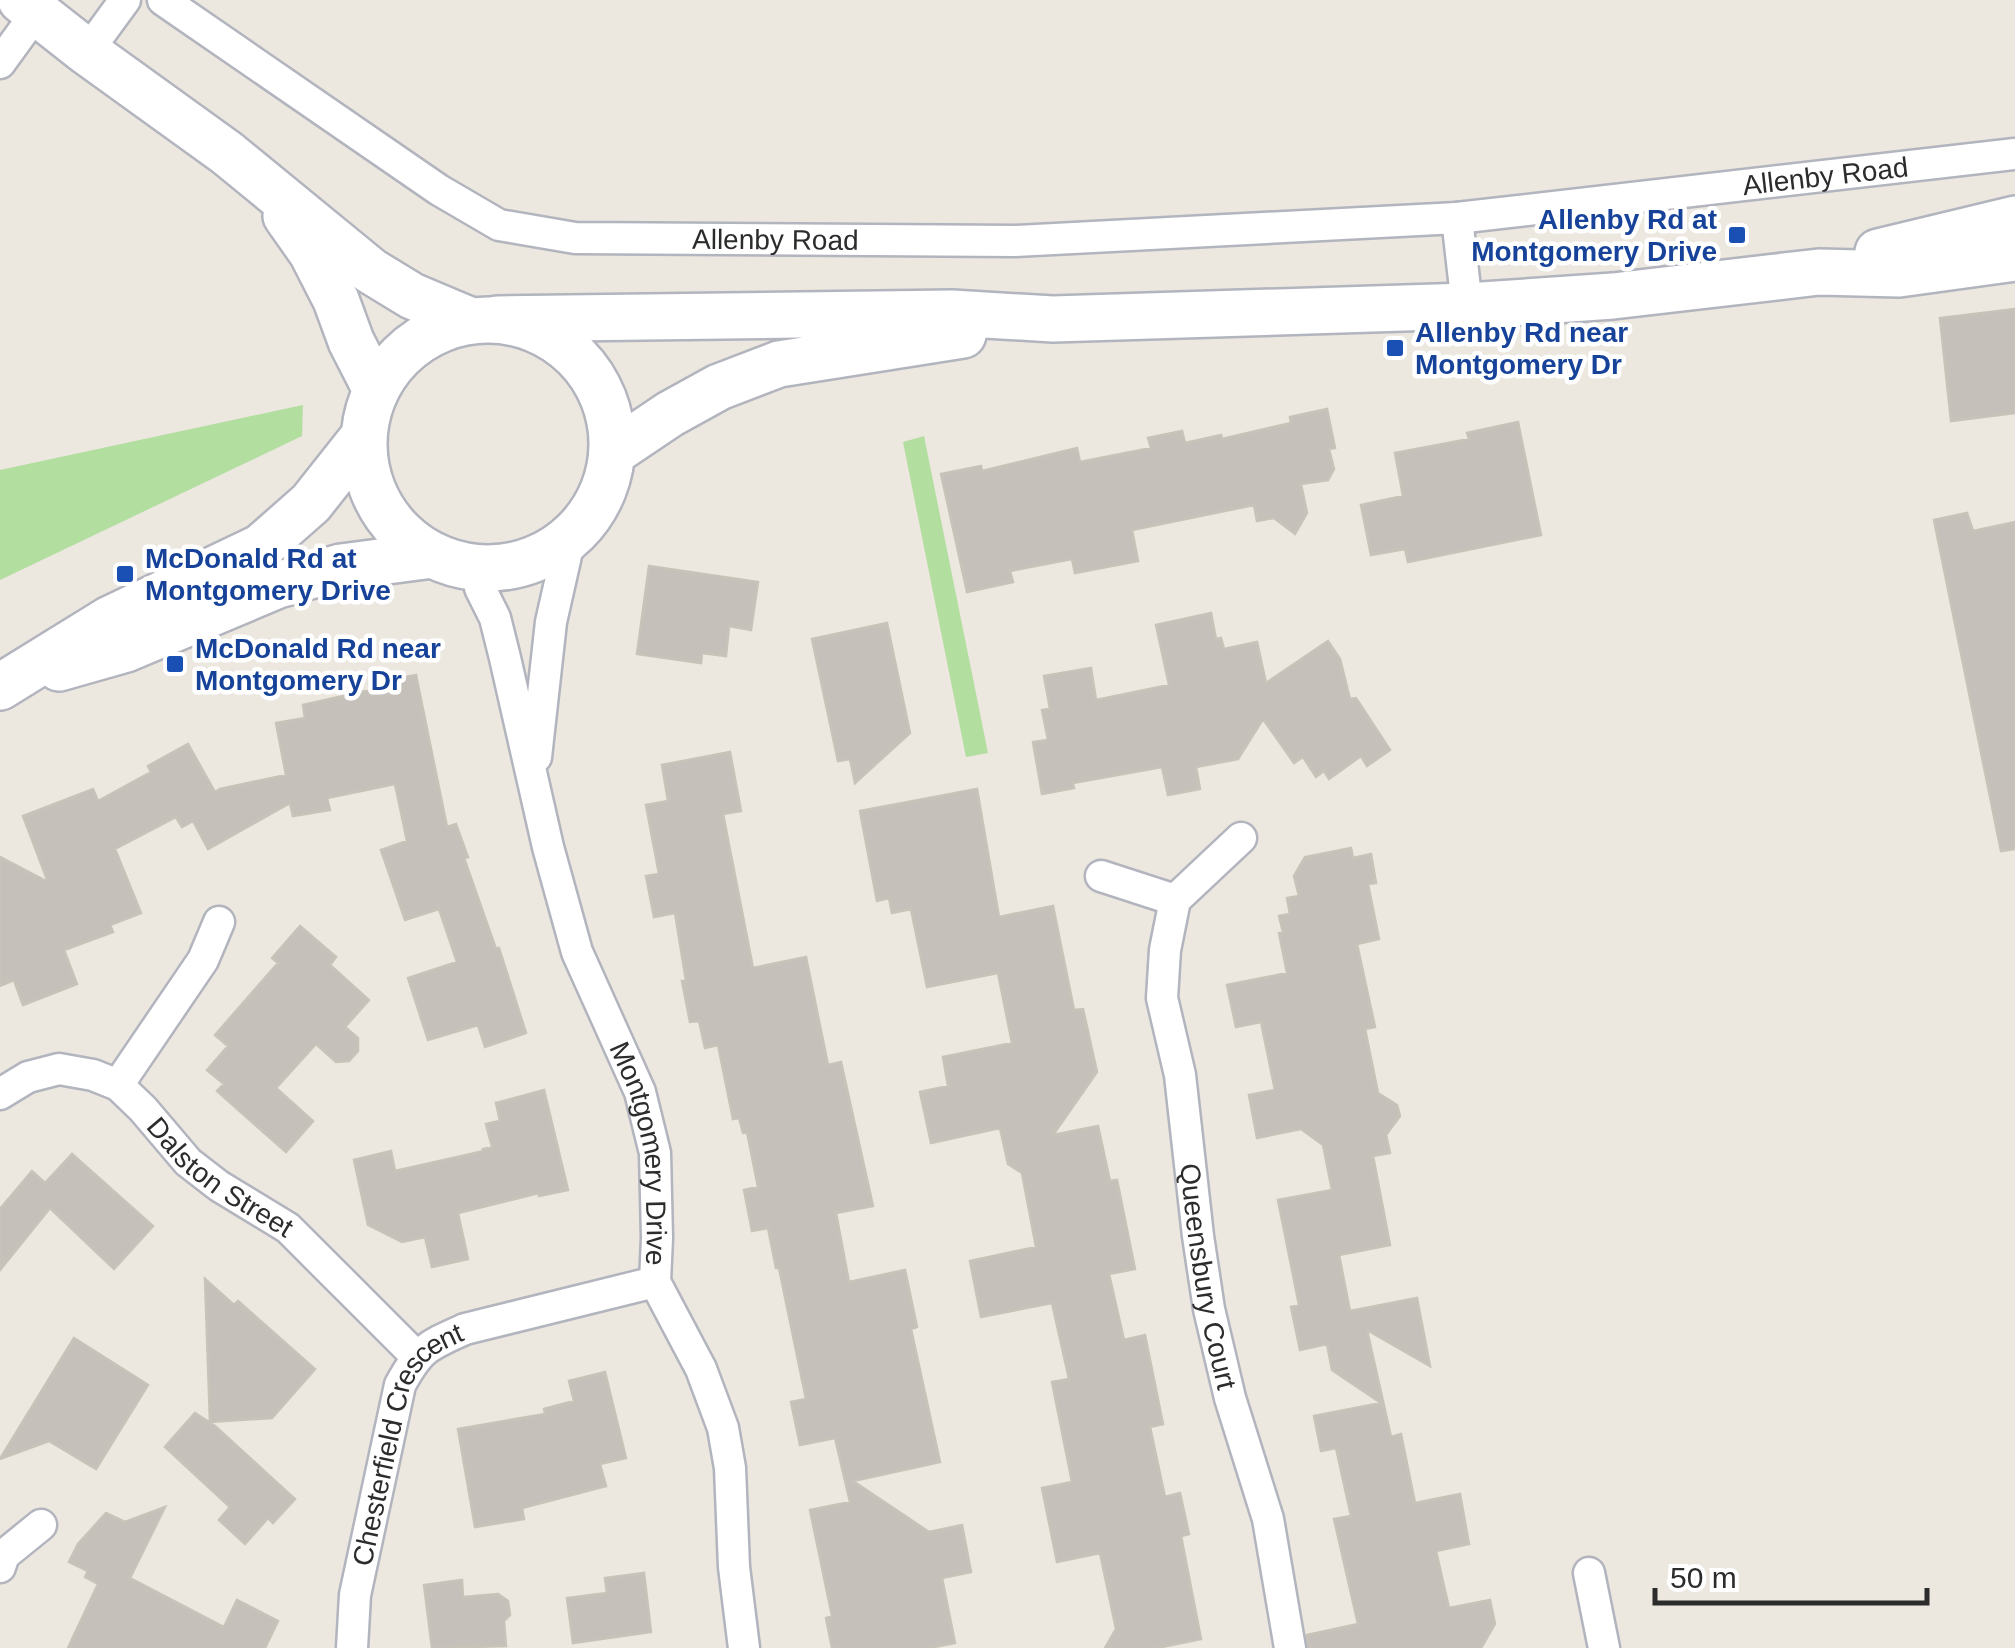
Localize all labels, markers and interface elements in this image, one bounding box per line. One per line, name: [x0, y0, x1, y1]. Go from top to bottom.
street label: Allenby Road: [1741, 151, 1910, 201]
place label: Allenby Rd at Montgomery Drive: [1471, 204, 1717, 267]
street label: Allenby Road: [692, 223, 859, 255]
marker: Allenby Rd at Montgomery Drive: [1726, 224, 1748, 246]
place label: Allenby Rd near Montgomery Dr: [1415, 317, 1628, 380]
marker: Allenby Rd near Montgomery Dr: [1384, 337, 1406, 359]
place label: McDonald Rd at Montgomery Drive: [145, 543, 391, 606]
marker: McDonald Rd at Montgomery Drive: [114, 563, 136, 585]
place label: McDonald Rd near Montgomery Dr: [195, 633, 441, 696]
marker: McDonald Rd near Montgomery Dr: [164, 653, 186, 675]
street label: Montgomery Drive: [604, 1037, 673, 1266]
street label: Dalston Street: [141, 1111, 299, 1243]
street label: Queensbury Court: [1174, 1162, 1243, 1392]
street label: Chesterfield Crescent: [346, 1316, 468, 1569]
scale bar: [1655, 1543, 1928, 1605]
text: 50 m: [1670, 1561, 1737, 1594]

